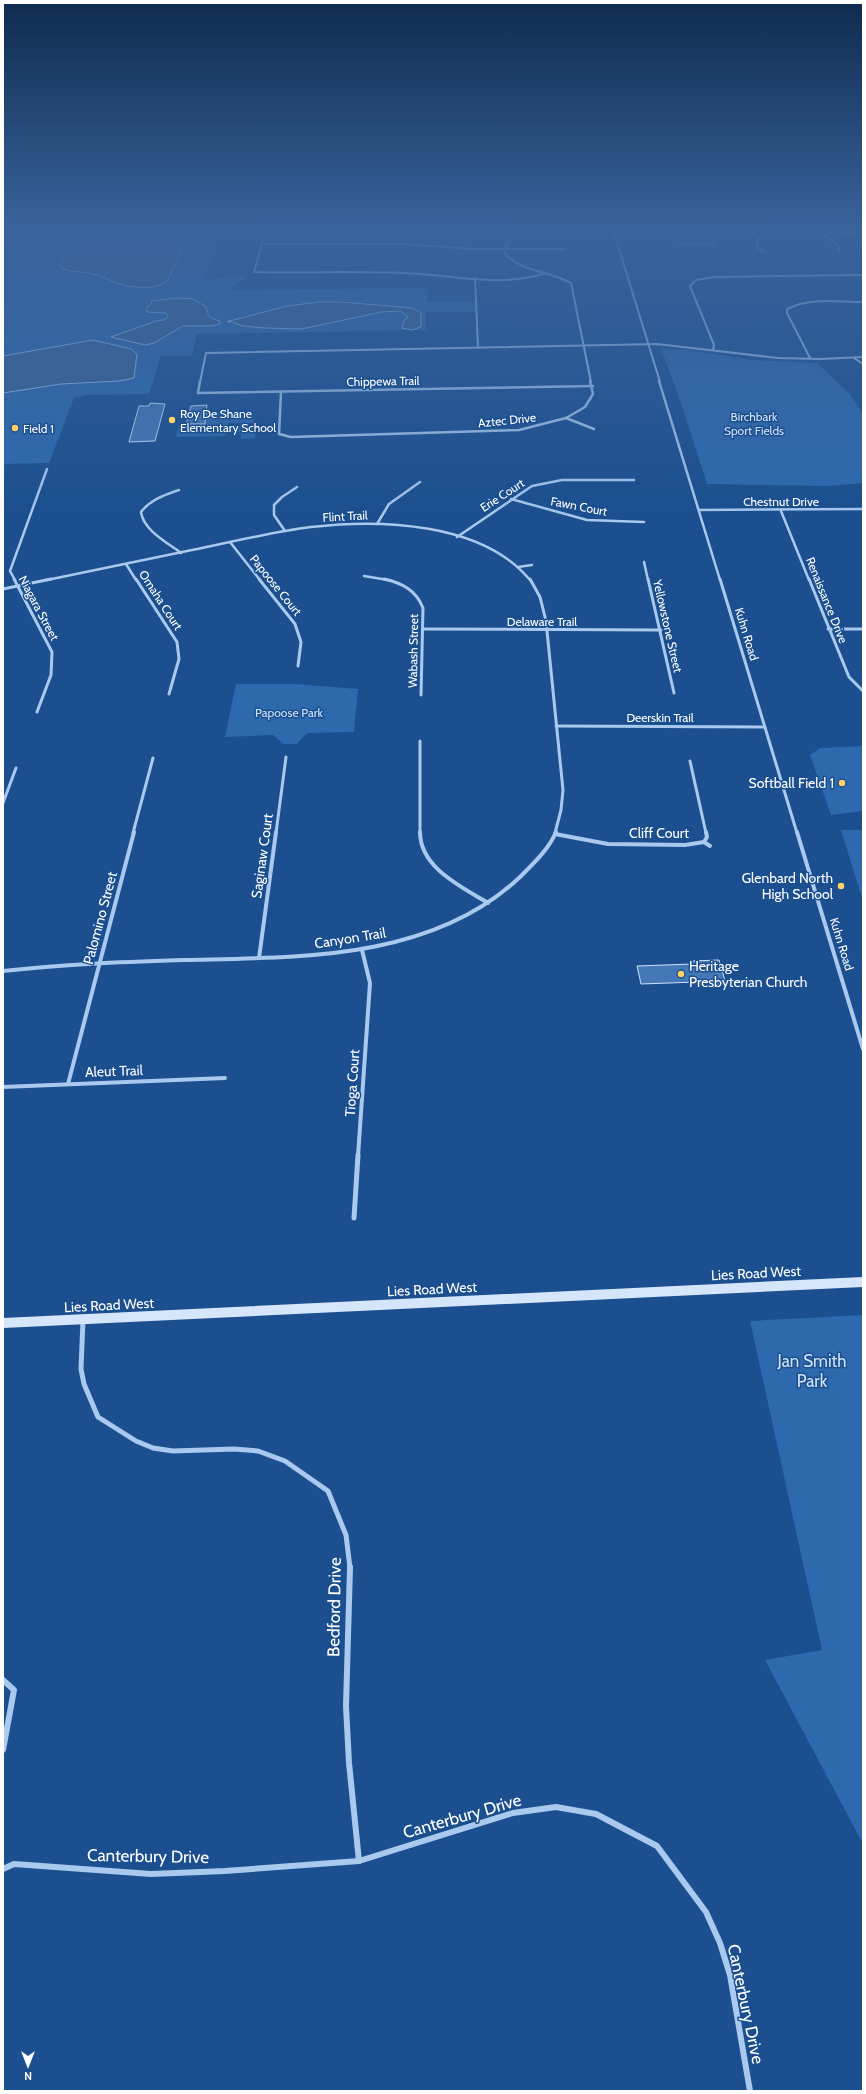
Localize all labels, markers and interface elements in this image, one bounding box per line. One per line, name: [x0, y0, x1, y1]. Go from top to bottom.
street label: Chippewa Trail: [346, 373, 420, 389]
place label: Roy De Shane Elementary School: [180, 406, 276, 435]
street label: Aztec Drive: [477, 409, 537, 431]
park label: Birchbark Sport Fields: [724, 409, 784, 438]
marker: Roy De Shane Elementary School: [167, 415, 177, 425]
place label: Field 1: [23, 421, 54, 436]
marker: Field 1: [10, 423, 20, 433]
street label: Erie Court: [477, 475, 527, 515]
street label: Fawn Court: [549, 493, 609, 519]
street label: Chestnut Drive: [743, 494, 819, 509]
street label: Flint Trail: [322, 507, 368, 525]
street label: Papoose Court: [247, 551, 305, 619]
street label: Renaissance Drive: [803, 555, 851, 645]
street label: Omaha Court: [136, 567, 186, 633]
street label: Niagara Street: [16, 573, 62, 643]
street label: Yellowstone Street: [650, 577, 686, 674]
street label: Kuhn Road: [732, 606, 762, 662]
street label: Wabash Street: [405, 614, 421, 688]
street label: Delaware Trail: [507, 614, 577, 629]
park label: Papoose Park: [255, 705, 324, 720]
street label: Deerskin Trail: [626, 710, 694, 725]
place label: Softball Field 1: [749, 774, 834, 792]
marker: Softball Field 1: [837, 778, 847, 788]
street label: Saginaw Court: [247, 812, 277, 900]
street label: Cliff Court: [629, 824, 689, 842]
street label: Palomino Street: [79, 869, 121, 966]
place label: Glenbard North High School: [742, 869, 834, 903]
marker: Glenbard North High School: [836, 881, 846, 891]
street label: Kuhn Road: [827, 916, 857, 972]
street label: Canyon Trail: [313, 923, 388, 953]
place label: Heritage Presbyterian Church: [689, 957, 807, 991]
marker: Heritage Presbyterian Church: [676, 969, 686, 979]
street label: Tioga Court: [341, 1048, 363, 1117]
street label: Aleut Trail: [85, 1061, 144, 1081]
street label: Lies Road West: [711, 1262, 802, 1284]
street label: Lies Road West: [387, 1278, 478, 1300]
street label: Lies Road West: [64, 1294, 155, 1316]
park label: Jan Smith Park: [777, 1351, 846, 1391]
street label: Bedford Drive: [323, 1557, 345, 1657]
street label: Canterbury Drive: [401, 1789, 524, 1842]
street label: Canterbury Drive: [87, 1845, 209, 1867]
street label: Canterbury Drive: [724, 1942, 769, 2066]
north arrow: [8, 2046, 48, 2086]
text: N: [24, 2069, 32, 2083]

